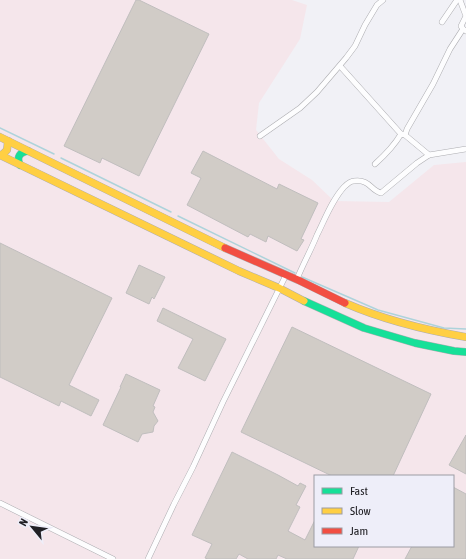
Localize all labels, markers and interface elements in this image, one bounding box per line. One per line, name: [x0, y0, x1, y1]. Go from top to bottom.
legend: [314, 475, 454, 547]
text: Fast: [350, 484, 368, 498]
text: Slow: [350, 504, 371, 518]
north arrow: [12, 507, 52, 547]
text: N: [16, 516, 30, 528]
text: Jam: [350, 524, 368, 538]

